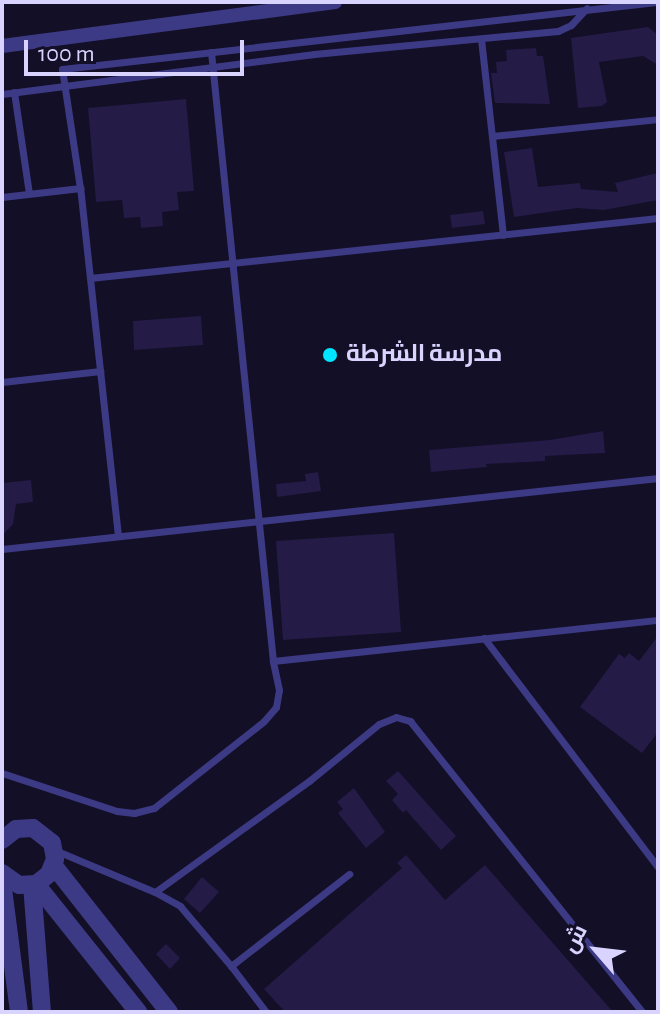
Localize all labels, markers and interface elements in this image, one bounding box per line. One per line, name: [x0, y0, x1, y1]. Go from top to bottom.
scale bar: [28, 24, 248, 74]
text: 100 m: [38, 42, 95, 66]
place label: مدرسة الشرطة: [346, 341, 502, 369]
marker: مدرسة الشرطة: [321, 346, 339, 364]
north arrow: [556, 910, 636, 990]
text: ش: [558, 921, 591, 956]

